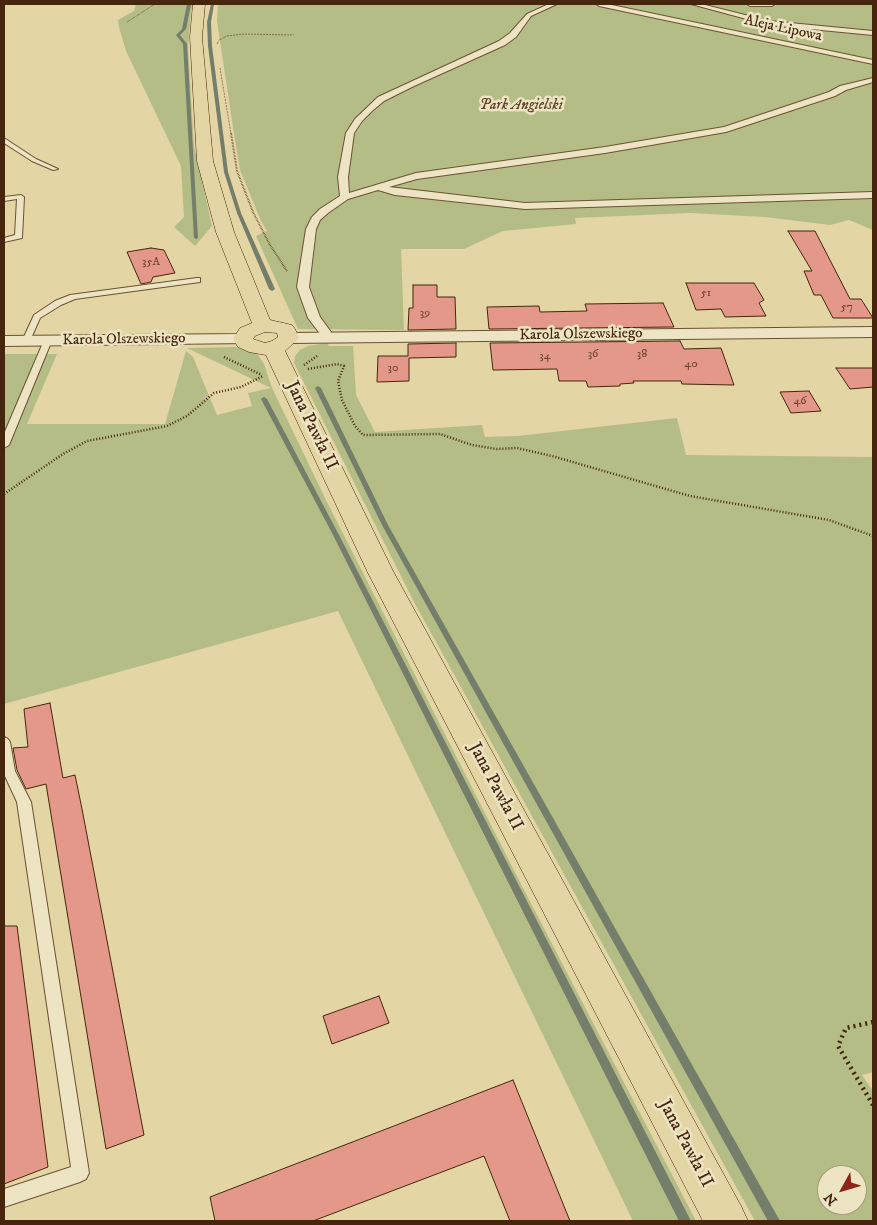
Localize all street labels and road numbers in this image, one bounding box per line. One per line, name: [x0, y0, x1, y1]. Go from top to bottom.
street label: Aleja Lipowa: [743, 12, 823, 46]
street label: Karola Olszewskiego: [519, 325, 643, 345]
street label: Karola Olszewskiego: [62, 330, 186, 350]
street label: Jana Pawła II: [280, 378, 342, 474]
street label: Jana Pawła II: [463, 739, 527, 835]
street label: Jana Pawła II: [653, 1096, 717, 1192]

